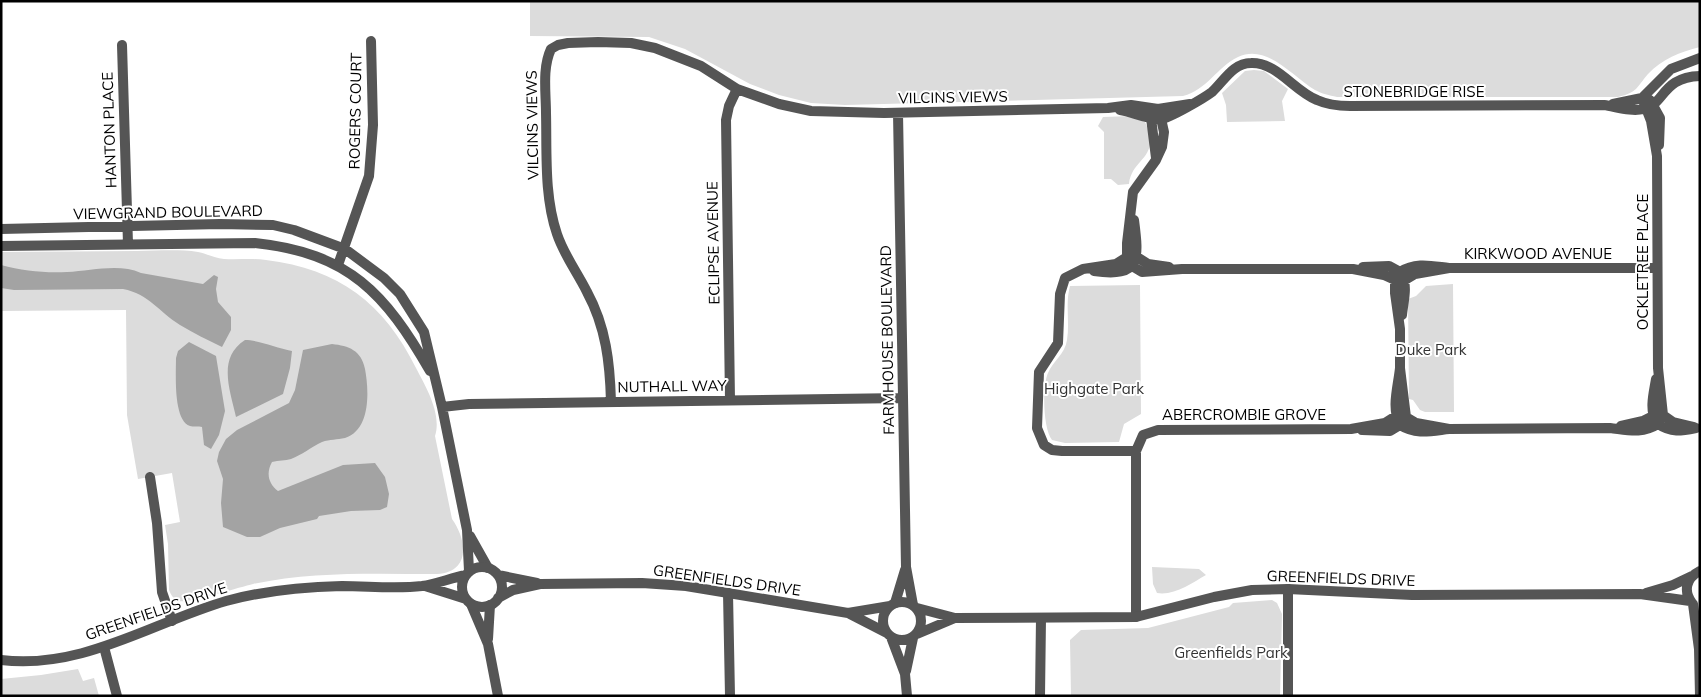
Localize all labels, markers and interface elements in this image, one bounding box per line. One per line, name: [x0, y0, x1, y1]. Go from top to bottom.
street label: ROGERS COURT: [344, 52, 366, 170]
street label: VILCINS VIEWS: [522, 70, 542, 180]
street label: HANTON PLACE: [97, 71, 121, 188]
street label: STONEBRIDGE RISE: [1344, 82, 1485, 101]
street label: VILCINS VIEWS: [898, 87, 1008, 107]
street label: ECLIPSE AVENUE: [702, 181, 724, 305]
street label: OCKLETREE PLACE: [1633, 193, 1652, 330]
street label: VIEWGRAND BOULEVARD: [73, 201, 263, 223]
street label: KIRKWOOD AVENUE: [1464, 244, 1612, 263]
street label: FARMHOUSE BOULEVARD: [876, 245, 898, 435]
park label: Duke Park: [1395, 340, 1467, 359]
street label: NUTHALL WAY: [617, 376, 728, 396]
park label: Highgate Park: [1044, 379, 1144, 398]
street label: ABERCROMBIE GROVE: [1162, 405, 1326, 424]
street label: GREENFIELDS DRIVE: [652, 560, 802, 600]
street label: GREENFIELDS DRIVE: [1266, 566, 1416, 590]
street label: GREENFIELDS DRIVE: [83, 578, 230, 644]
park label: Greenfields Park: [1174, 643, 1288, 662]

